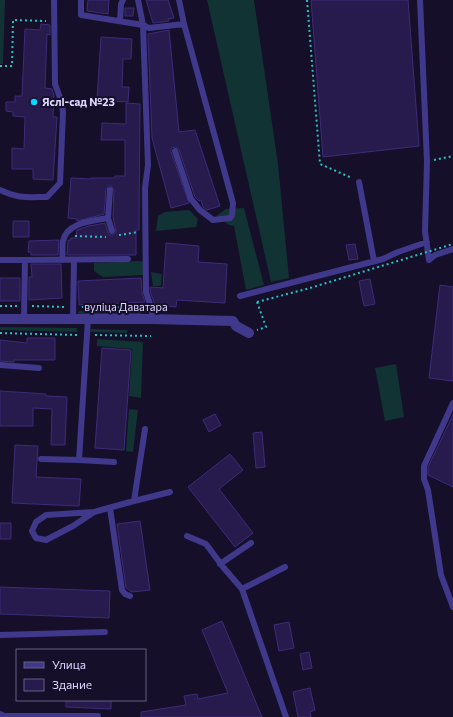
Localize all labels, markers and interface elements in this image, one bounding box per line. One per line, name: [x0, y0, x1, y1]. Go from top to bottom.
place label: Яслі-сад №23: [42, 95, 115, 108]
marker: Яслі-сад №23: [29, 97, 39, 107]
street label: вуліца Даватара: [84, 300, 168, 313]
legend: [16, 649, 146, 701]
text: Улица: [52, 657, 86, 671]
text: Здание: [52, 677, 92, 691]

